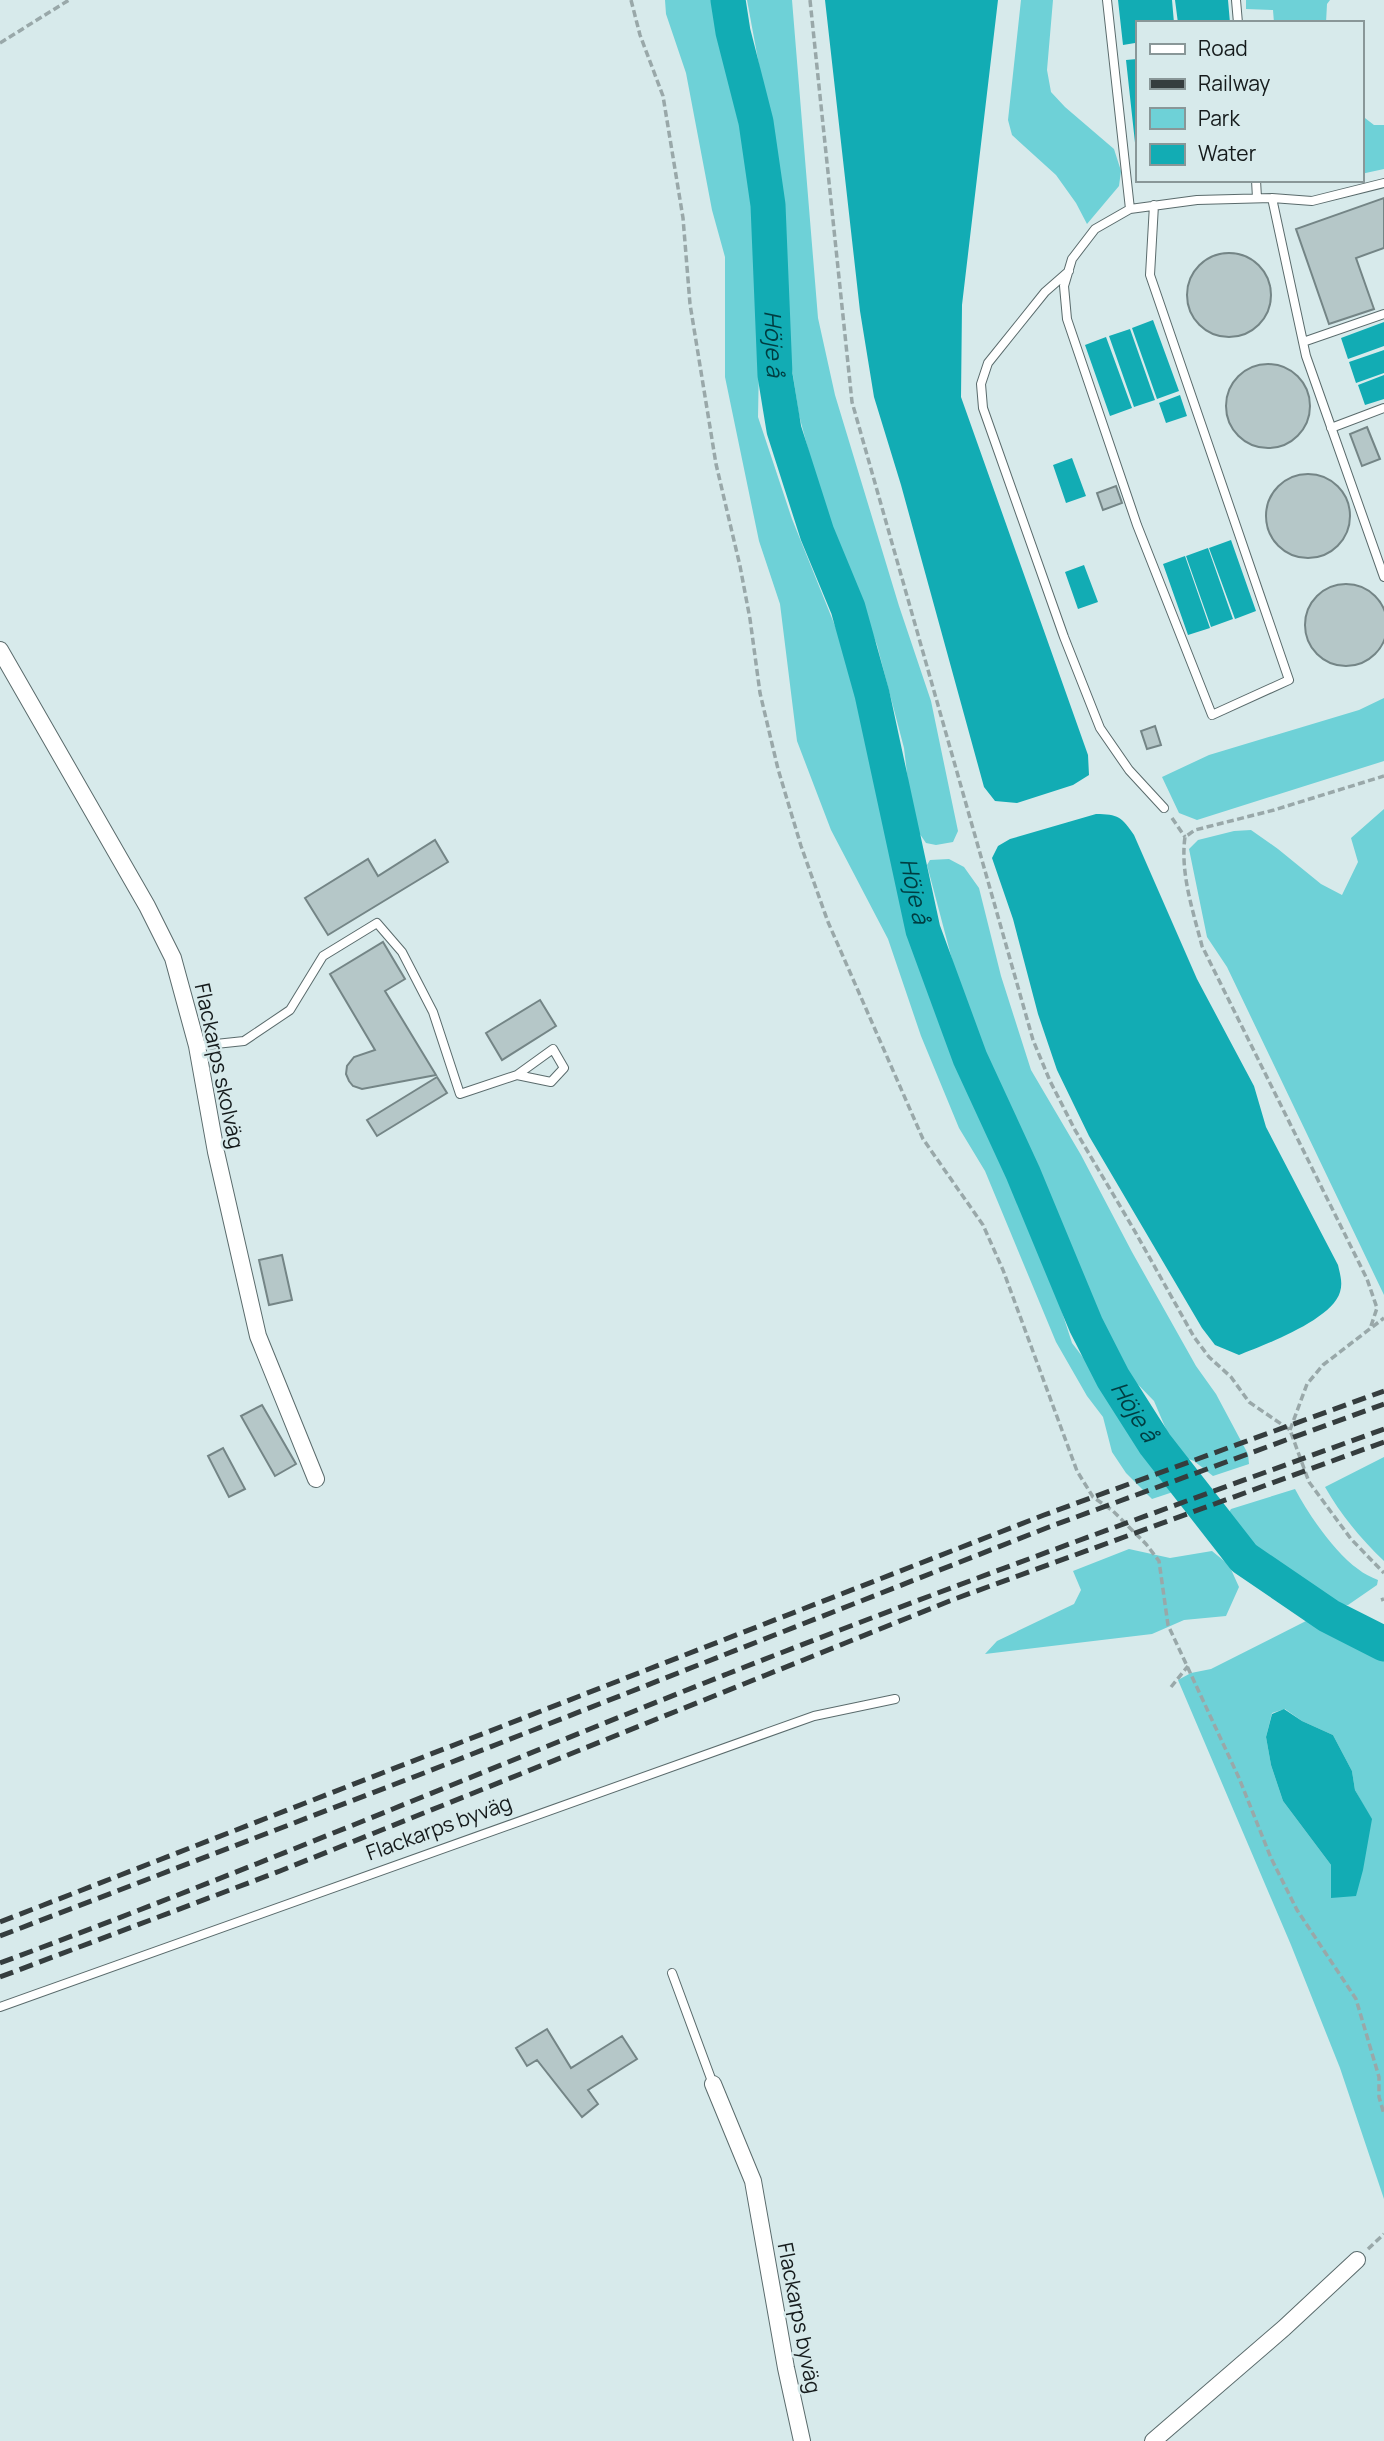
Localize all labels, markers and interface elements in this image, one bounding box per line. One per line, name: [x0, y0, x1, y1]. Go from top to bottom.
legend: [1136, 21, 1363, 182]
text: Road: [1198, 34, 1248, 62]
text: Railway: [1198, 69, 1270, 97]
text: Park: [1198, 104, 1240, 132]
text: Water: [1198, 139, 1257, 167]
water label: Höje å: [757, 310, 792, 379]
water label: Höje å: [893, 855, 938, 927]
street label: Flackarps skolväg: [189, 980, 251, 1151]
water label: Höje å: [1104, 1375, 1167, 1449]
street label: Flackarps byväg: [362, 1788, 515, 1866]
street label: Flackarps byväg: [772, 2240, 828, 2396]

